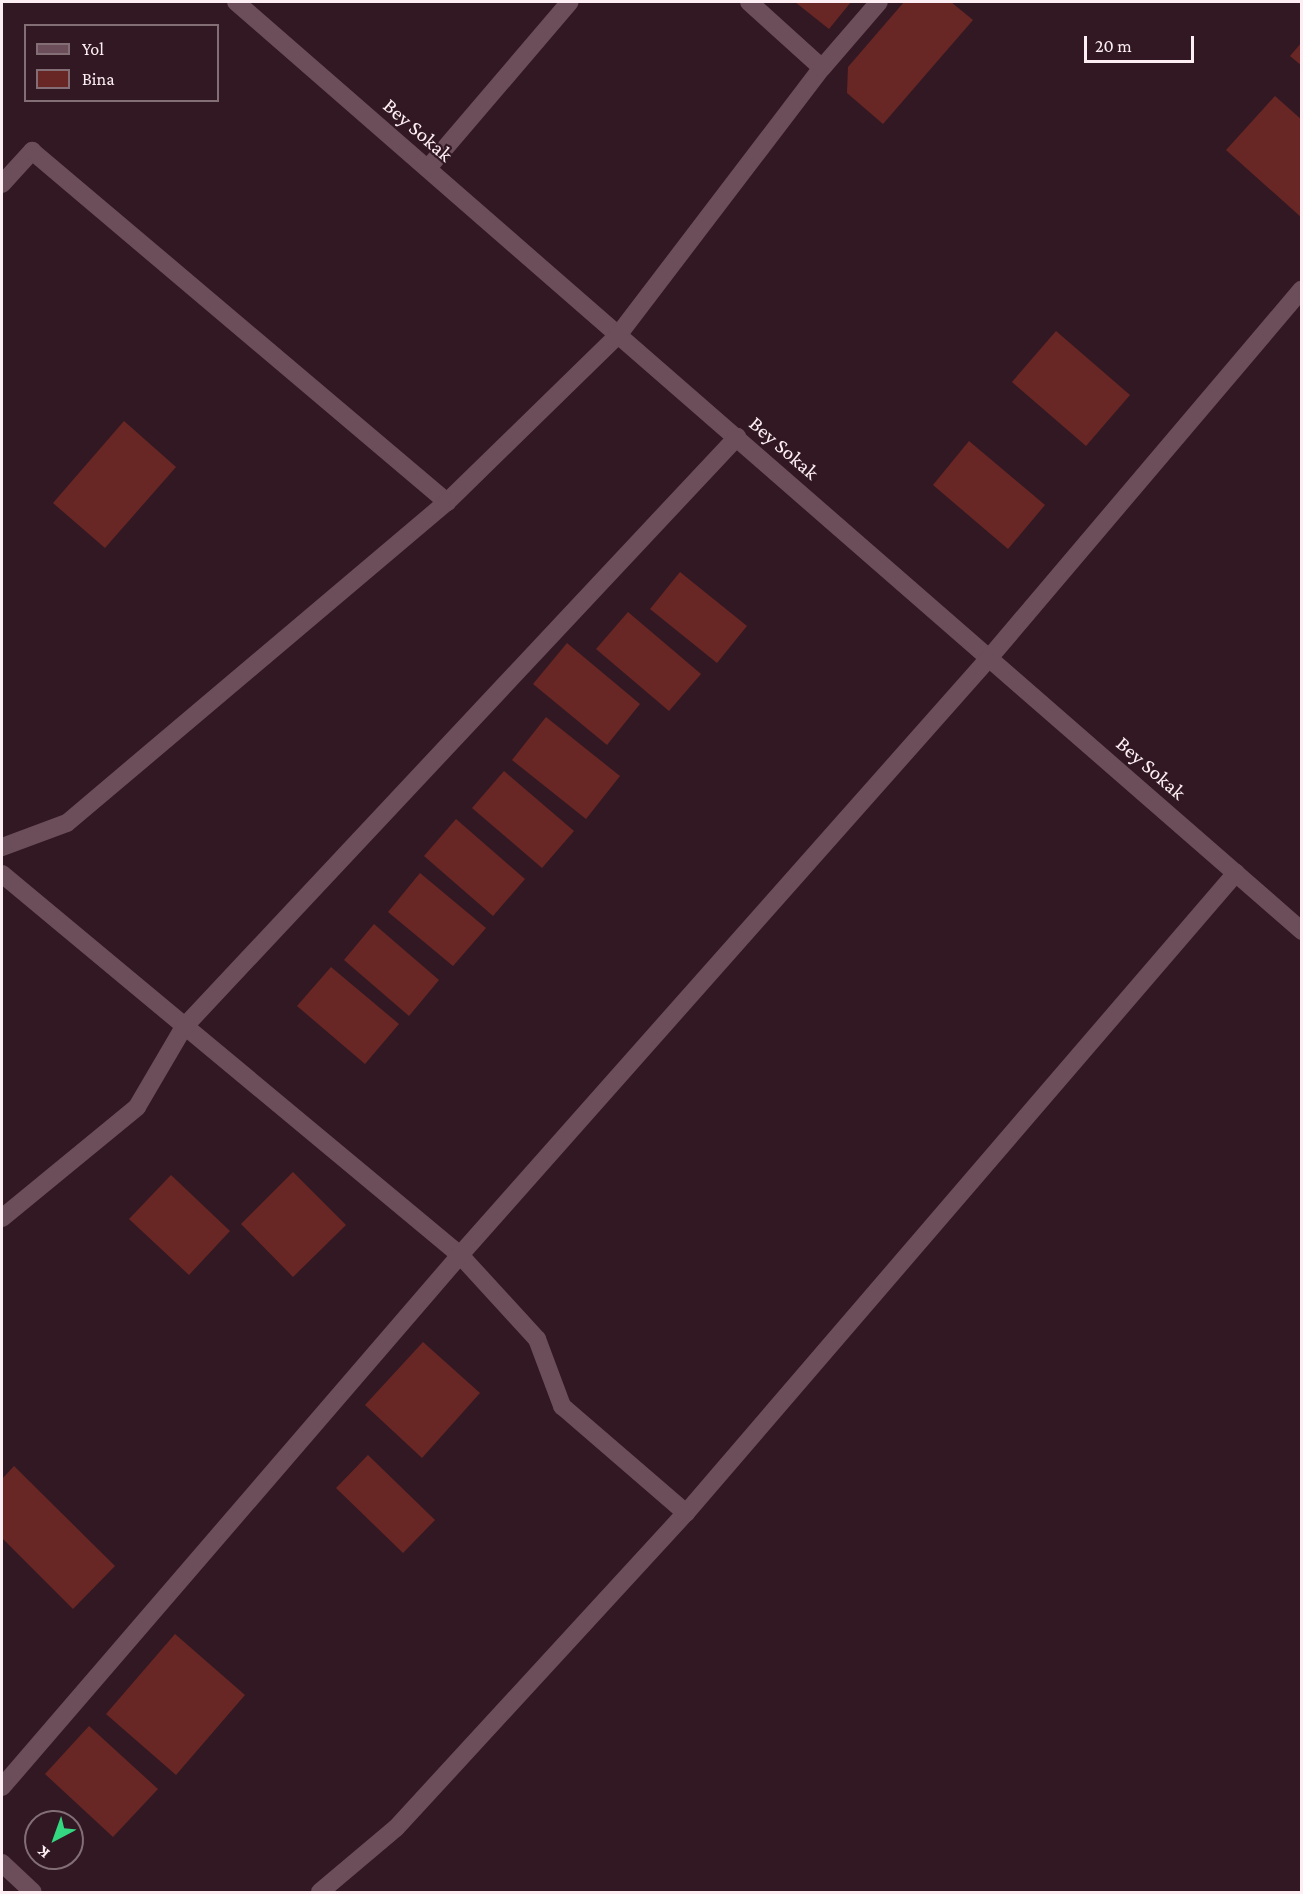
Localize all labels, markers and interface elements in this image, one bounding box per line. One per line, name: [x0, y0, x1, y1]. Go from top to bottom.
legend: [24, 24, 219, 102]
scale bar: [1087, 24, 1196, 62]
text: 20 m: [1095, 36, 1132, 56]
text: Yol: [82, 39, 104, 59]
text: Bina: [82, 69, 115, 89]
street label: Bey Sokak: [378, 93, 458, 167]
street label: Bey Sokak: [744, 411, 824, 485]
street label: Bey Sokak: [1111, 731, 1191, 805]
north arrow: [24, 1810, 84, 1870]
text: K: [34, 1843, 53, 1862]

